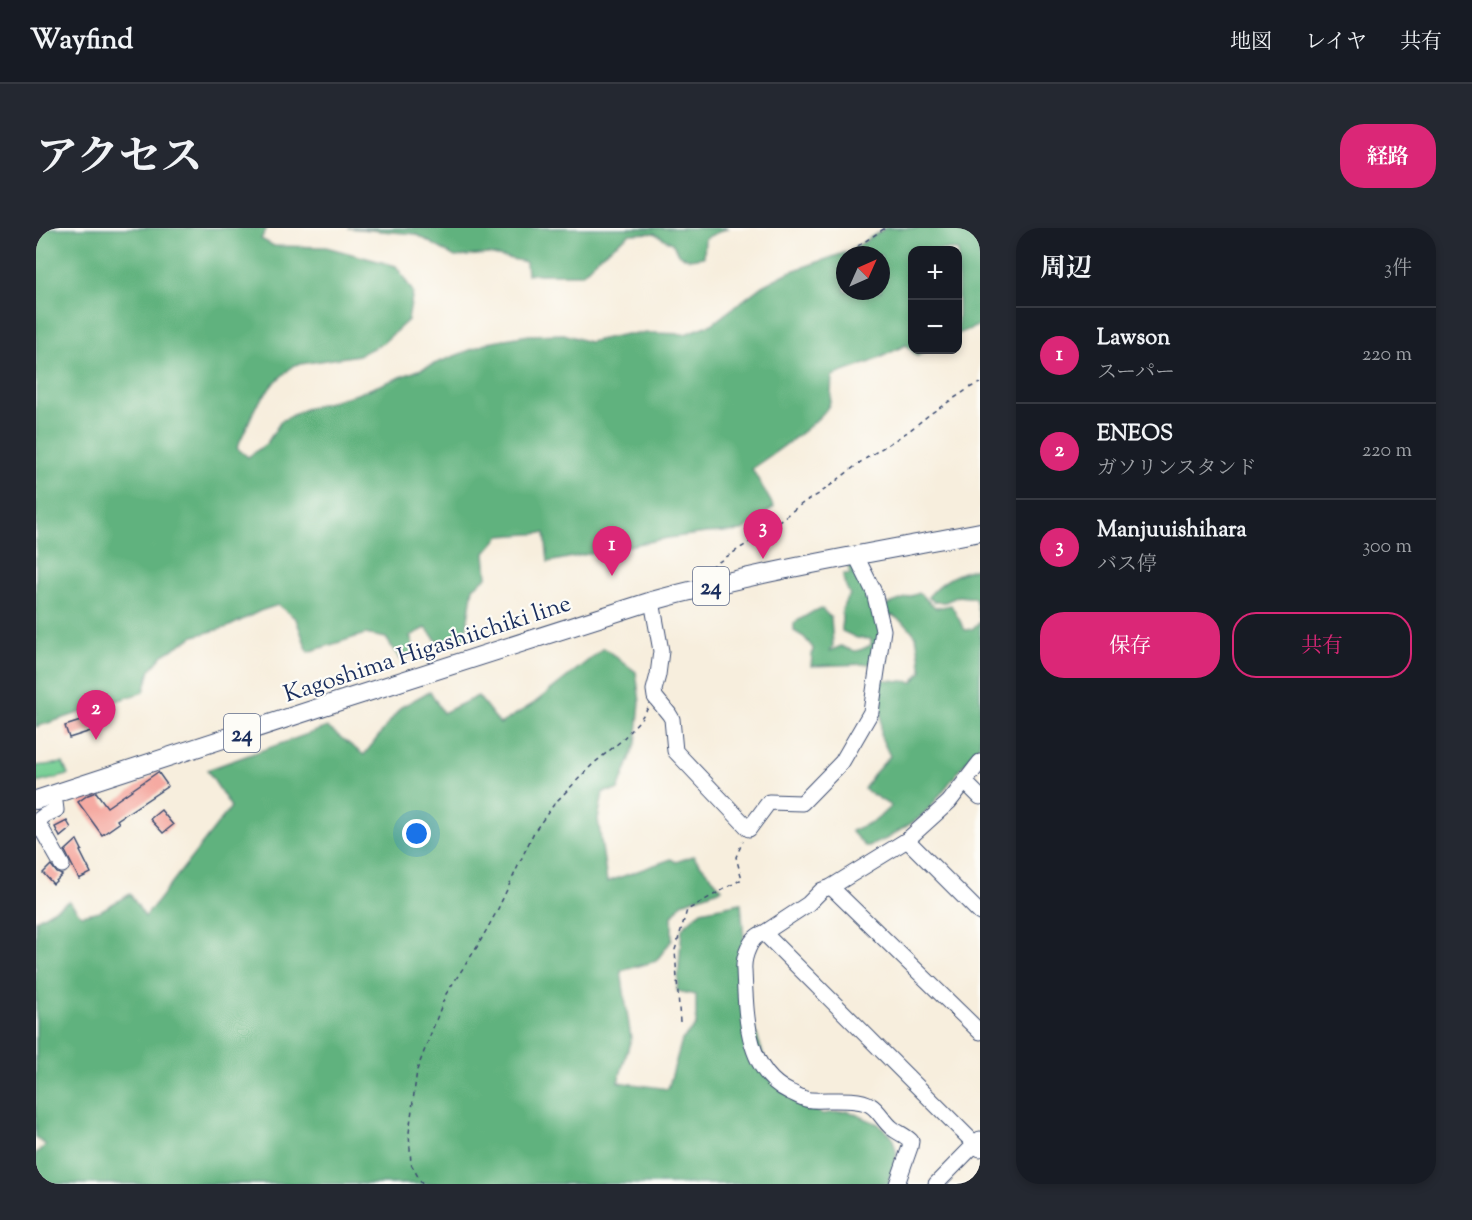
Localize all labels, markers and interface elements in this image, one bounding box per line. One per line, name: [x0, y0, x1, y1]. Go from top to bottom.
text: Wayfind: [30, 21, 133, 61]
text: 地図: [1230, 28, 1272, 58]
text: レイヤ: [1305, 28, 1367, 58]
text: 共有: [1400, 28, 1442, 58]
button: 経路: [1340, 124, 1436, 188]
text: アクセス: [36, 130, 203, 190]
north arrow: [836, 246, 890, 300]
map controls: [908, 246, 962, 354]
button: +: [908, 246, 962, 300]
text: 周辺: [1040, 251, 1092, 288]
text: 3件: [1384, 255, 1412, 284]
button: −: [908, 300, 962, 354]
text: Lawson: [1097, 323, 1170, 355]
text: 1: [1056, 341, 1063, 370]
text: 220 m: [1362, 341, 1412, 370]
text: スーパー: [1097, 359, 1175, 388]
text: ENEOS: [1097, 419, 1173, 451]
text: 2: [1055, 437, 1064, 466]
text: 220 m: [1362, 437, 1412, 466]
text: ガソリンスタンド: [1097, 455, 1256, 484]
pin: 3: [744, 510, 782, 559]
text: Manjuuishihara: [1097, 515, 1247, 547]
pin: 1: [592, 526, 632, 576]
text: 3: [1055, 533, 1064, 562]
text: 300 m: [1362, 533, 1412, 562]
text: バス停: [1097, 551, 1157, 580]
road number: 24: [693, 567, 729, 605]
street label: Kagoshima Higashiichiki line: [280, 587, 576, 712]
button: 保存: [1040, 612, 1220, 678]
button: 共有: [1232, 612, 1412, 678]
pin: 2: [76, 690, 116, 740]
road number: 24: [224, 714, 260, 752]
your location: [402, 819, 431, 848]

